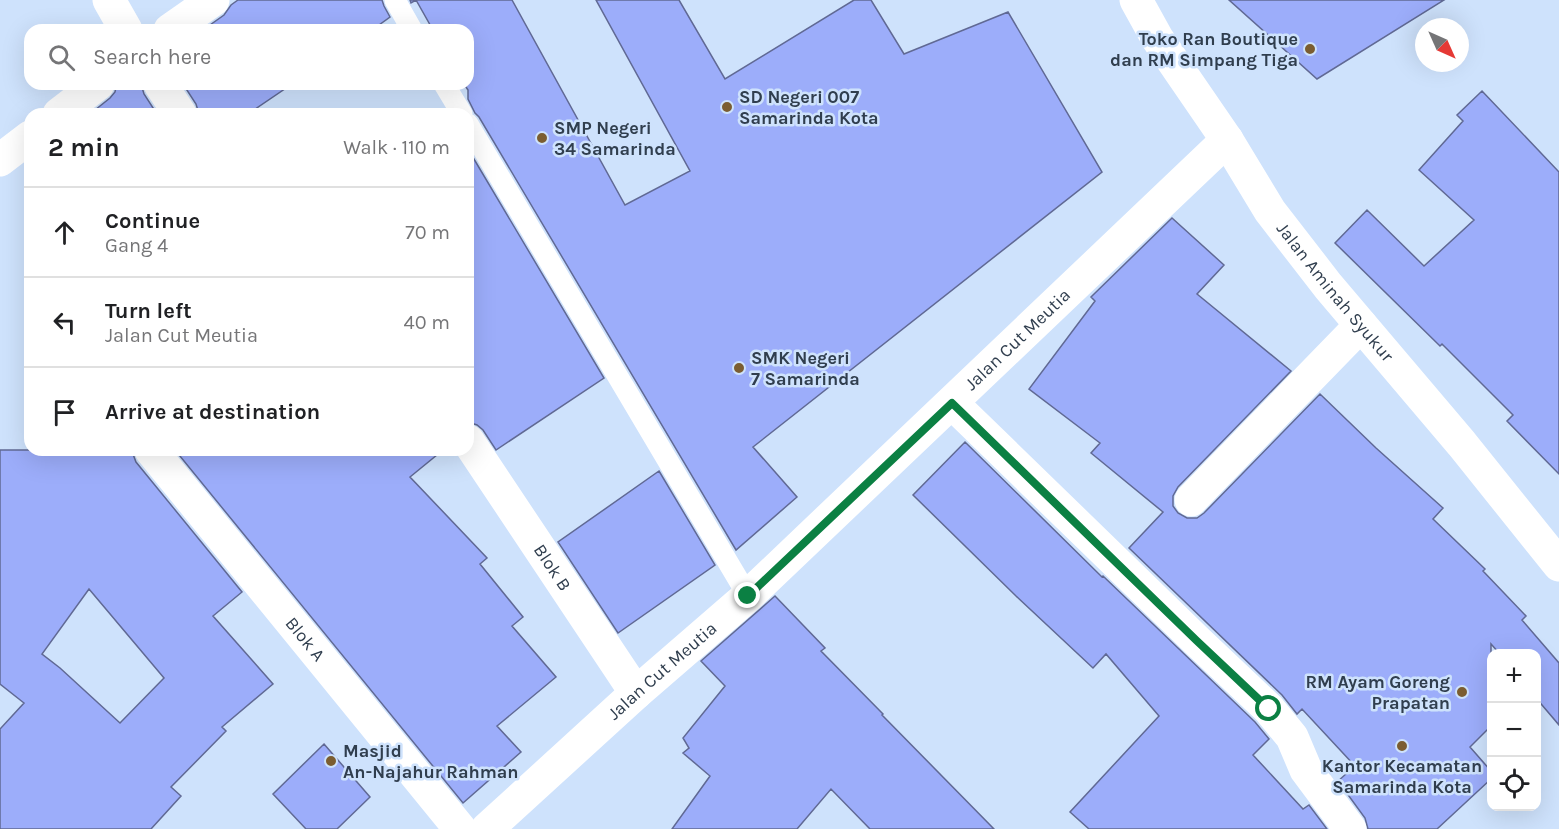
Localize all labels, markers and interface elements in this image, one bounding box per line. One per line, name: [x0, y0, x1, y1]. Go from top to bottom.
north arrow: [1415, 18, 1469, 72]
search box: [24, 24, 474, 90]
place label: Toko Ran Boutique dan RM Simpang Tiga: [1110, 28, 1298, 71]
icon: search: [45, 41, 78, 74]
marker: Toko Ran Boutique dan RM Simpang Tiga: [1303, 42, 1317, 56]
text: Search here: [93, 44, 211, 70]
place label: SD Negeri 007 Samarinda Kota: [739, 86, 879, 129]
marker: SD Negeri 007 Samarinda Kota: [720, 100, 734, 114]
place label: SMP Negeri 34 Samarinda: [554, 117, 676, 160]
marker: SMP Negeri 34 Samarinda: [535, 131, 549, 145]
text: 2 min: [48, 132, 120, 163]
text: Walk · 110 m: [343, 136, 450, 159]
text: Continue: [105, 208, 200, 234]
icon: ahead: [48, 216, 81, 249]
street label: Jalan Aminah Syukur: [1272, 218, 1399, 367]
text: 70 m: [405, 221, 450, 244]
text: Gang 4: [105, 234, 168, 257]
street label: Jalan Cut Meutia: [960, 284, 1075, 395]
text: Turn left: [105, 298, 192, 324]
icon: left: [48, 306, 81, 339]
text: 40 m: [404, 311, 450, 334]
text: Jalan Cut Meutia: [105, 324, 258, 347]
place label: SMK Negeri 7 Samarinda: [751, 347, 860, 390]
marker: SMK Negeri 7 Samarinda: [732, 361, 746, 375]
icon: arrive: [48, 396, 81, 429]
text: Arrive at destination: [105, 399, 320, 425]
street label: Blok B: [529, 540, 576, 595]
route end: [734, 582, 760, 608]
street label: Blok A: [281, 612, 330, 666]
street label: Jalan Cut Meutia: [603, 617, 721, 724]
map controls: [1487, 649, 1541, 811]
button: +: [1487, 649, 1541, 703]
place label: RM Ayam Goreng Prapatan: [1306, 671, 1451, 714]
marker: RM Ayam Goreng Prapatan: [1455, 685, 1469, 699]
route start: [1255, 695, 1281, 721]
button: −: [1487, 703, 1541, 757]
marker: Kantor Kecamatan Samarinda Kota: [1395, 739, 1409, 753]
place label: Masjid An-Najahur Rahman: [343, 740, 518, 783]
marker: Masjid An-Najahur Rahman: [324, 754, 338, 768]
place label: Kantor Kecamatan Samarinda Kota: [1322, 755, 1482, 798]
button: locate: [1487, 757, 1541, 811]

